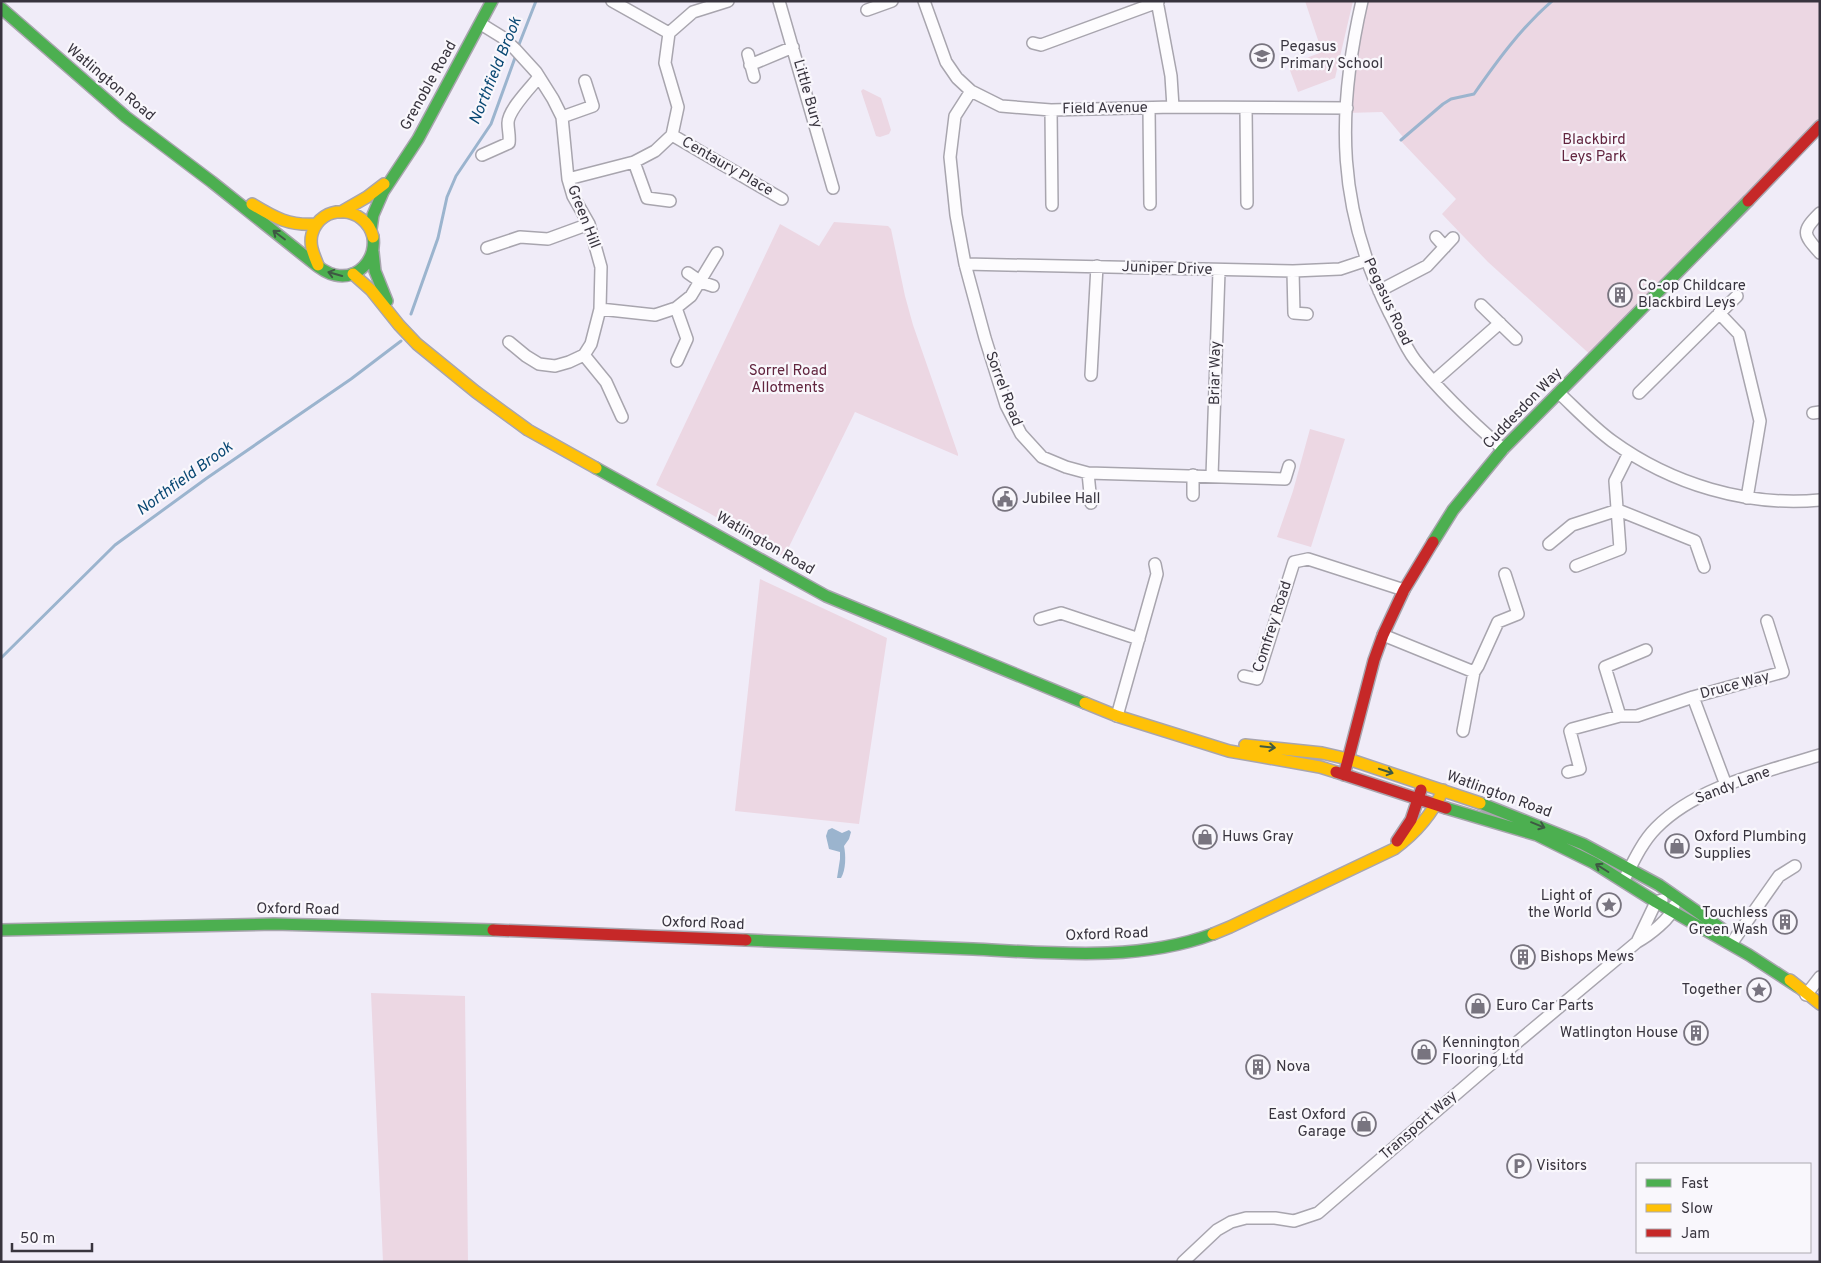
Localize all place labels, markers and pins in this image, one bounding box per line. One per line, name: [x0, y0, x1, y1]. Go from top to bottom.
place label: Pegasus Primary School: [1280, 38, 1383, 74]
school or university icon: Pegasus Primary School: [1249, 43, 1275, 69]
place label: Co-op Childcare Blackbird Leys: [1638, 277, 1746, 313]
building icon: Co-op Childcare Blackbird Leys: [1607, 282, 1633, 308]
public building icon: Jubilee Hall: [992, 486, 1018, 512]
place label: Jubilee Hall: [1022, 490, 1101, 509]
shop icon: Huws Gray: [1192, 824, 1218, 850]
place label: Huws Gray: [1222, 828, 1294, 847]
place label: Oxford Plumbing Supplies: [1694, 828, 1806, 864]
shop icon: Oxford Plumbing Supplies: [1664, 833, 1690, 859]
place label: Light of the World: [1528, 887, 1592, 923]
place icon: Light of the World: [1596, 892, 1622, 918]
place label: Touchless Green Wash: [1688, 904, 1768, 940]
building icon: Touchless Green Wash: [1772, 909, 1798, 935]
building icon: Bishops Mews: [1510, 944, 1536, 970]
place label: Bishops Mews: [1540, 948, 1634, 967]
place icon: Together: [1746, 977, 1772, 1003]
place label: Together: [1682, 981, 1742, 1000]
shop icon: Euro Car Parts: [1465, 993, 1491, 1019]
place label: Euro Car Parts: [1496, 997, 1594, 1016]
building icon: Watlington House: [1683, 1020, 1709, 1046]
place label: Watlington House: [1560, 1024, 1678, 1043]
place label: Kennington Flooring Ltd: [1442, 1034, 1524, 1070]
shop icon: Kennington Flooring Ltd: [1411, 1039, 1437, 1065]
building icon: Nova: [1245, 1054, 1271, 1080]
place label: Nova: [1276, 1058, 1310, 1077]
place label: East Oxford Garage: [1268, 1106, 1346, 1142]
shop icon: East Oxford Garage: [1351, 1111, 1377, 1137]
parking icon: Visitors: [1506, 1153, 1532, 1179]
place label: Visitors: [1536, 1157, 1587, 1176]

